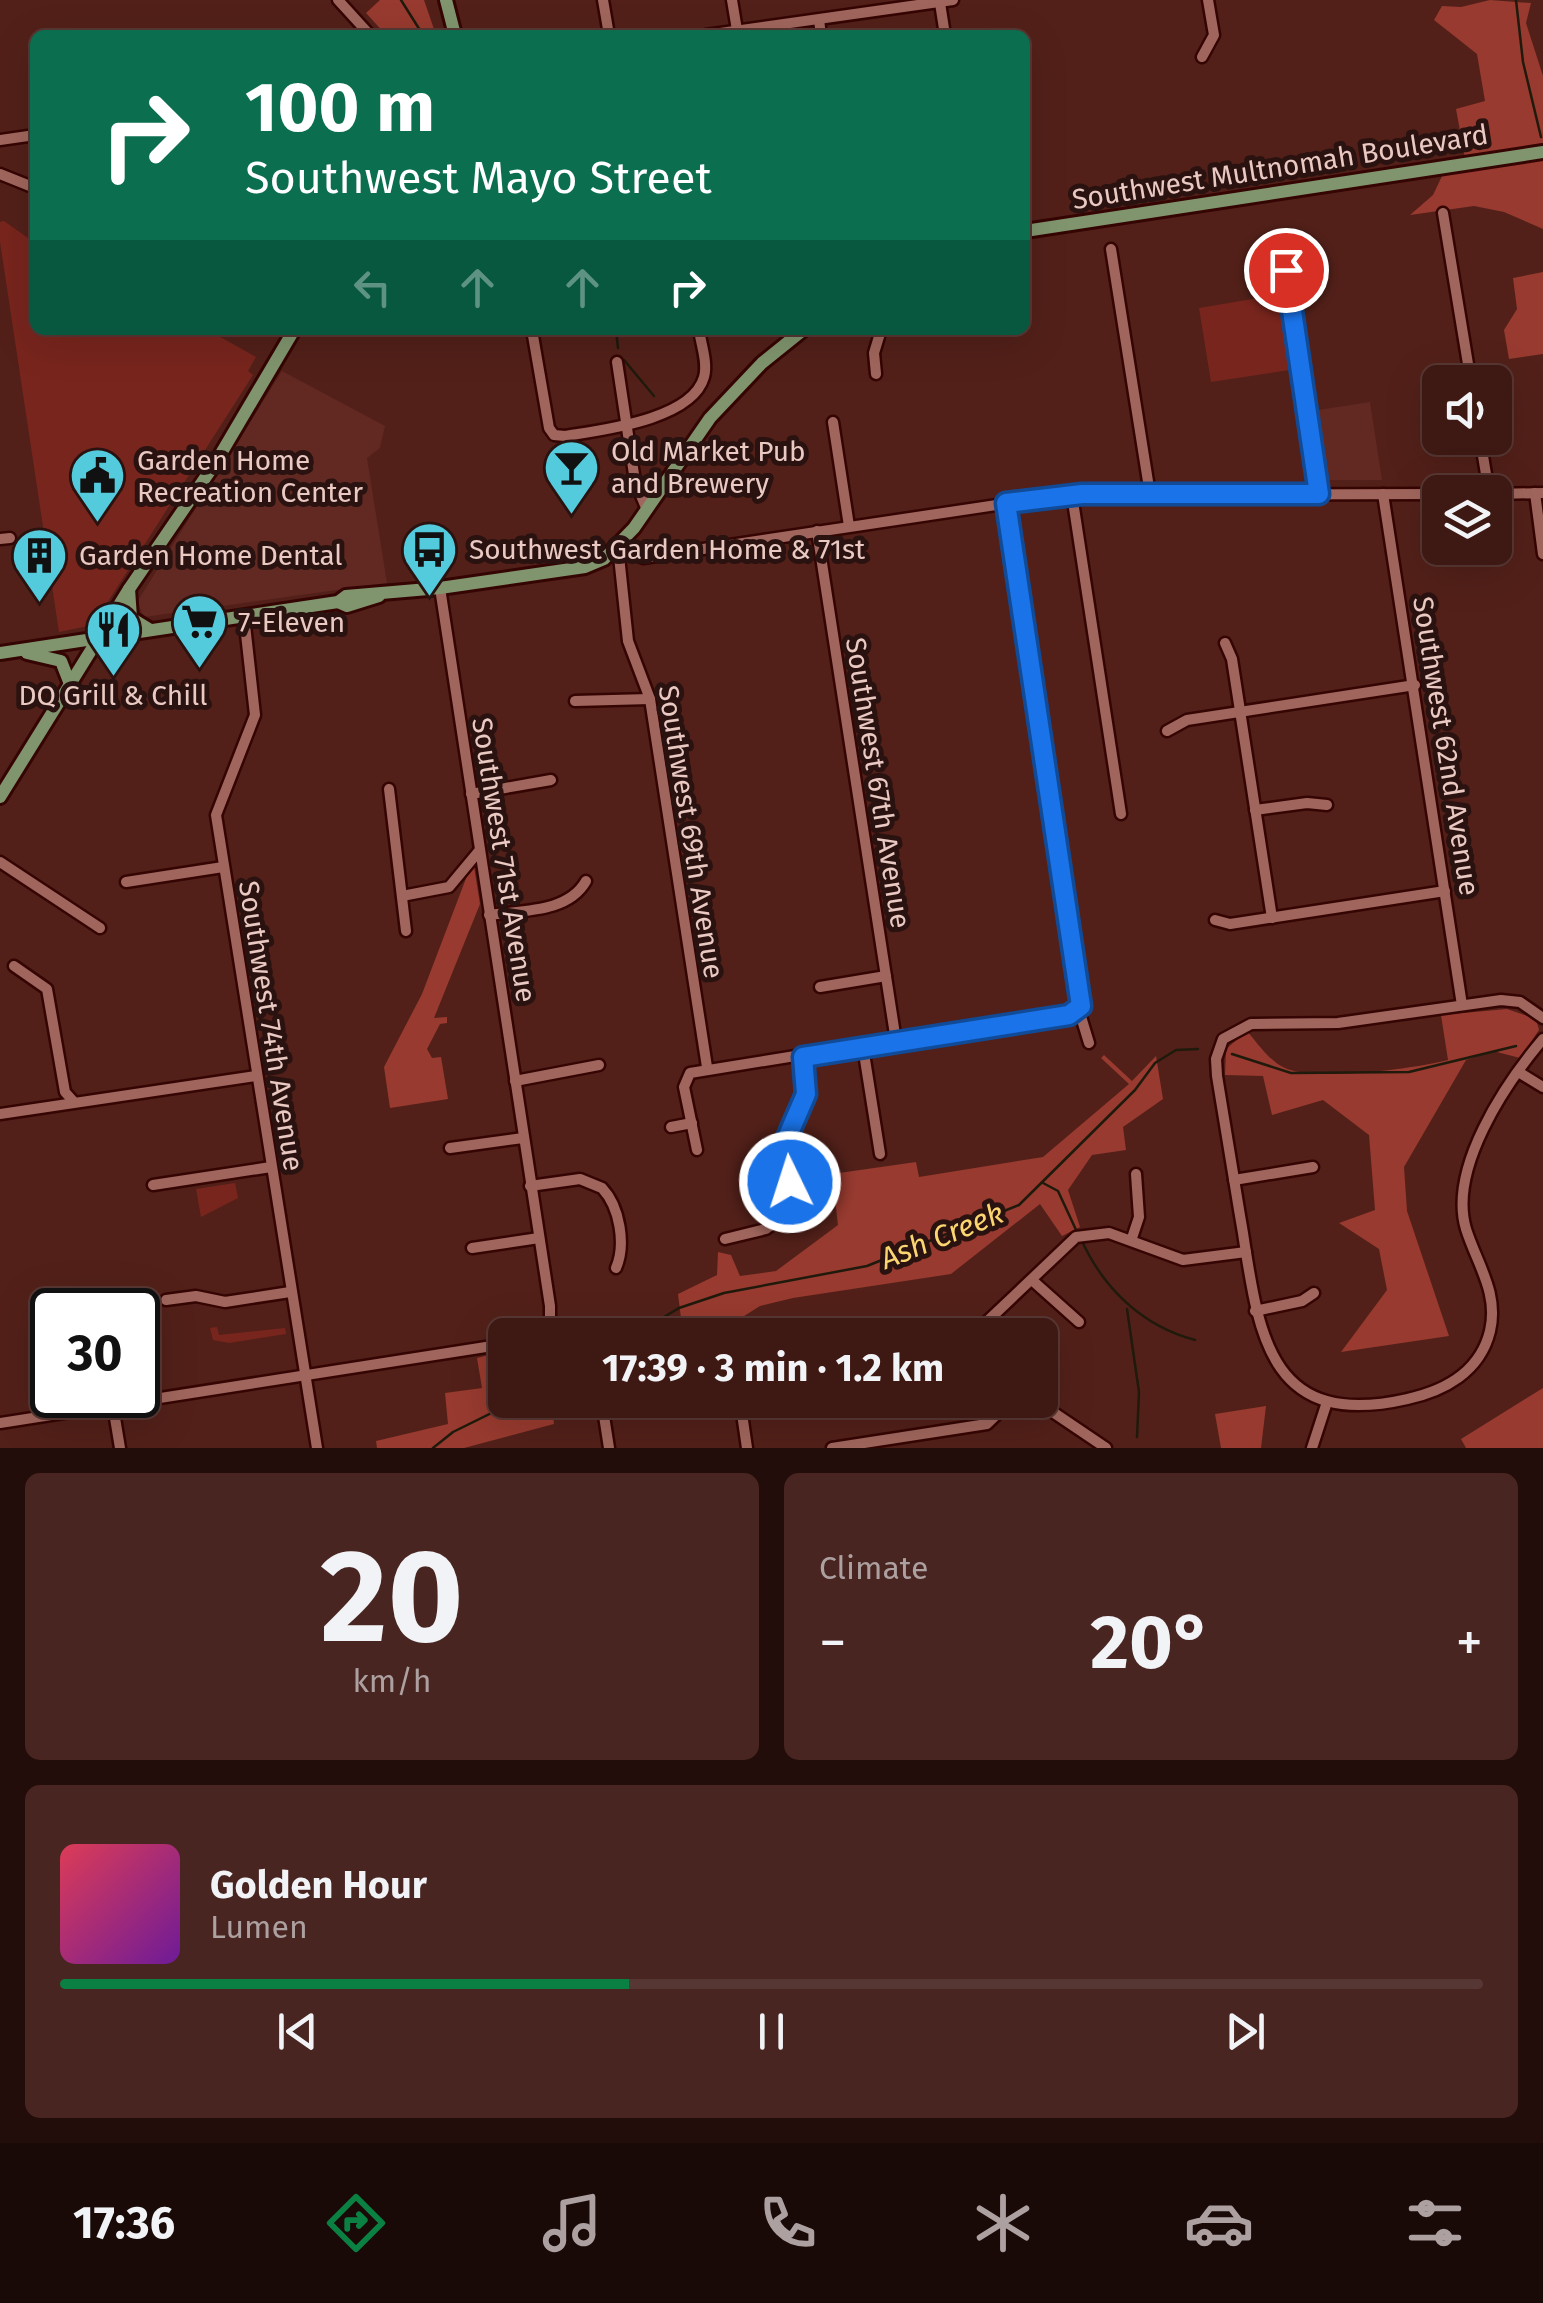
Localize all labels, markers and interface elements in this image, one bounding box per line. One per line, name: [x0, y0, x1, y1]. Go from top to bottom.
text: 100 m: [245, 66, 435, 150]
icon: right: [80, 70, 210, 200]
street label: Southwest Multnomah Boulevard: [1070, 118, 1490, 216]
text: Southwest Mayo Street: [245, 151, 712, 205]
pin: [1244, 228, 1329, 313]
icon: arrive: [1259, 243, 1314, 298]
icon: left: [345, 260, 400, 315]
icon: ahead: [450, 260, 505, 315]
icon: ahead: [555, 260, 610, 315]
icon: right: [660, 260, 715, 315]
map controls: [1422, 365, 1512, 565]
button: sound: [1422, 365, 1512, 455]
place label: Old Market Pub and Brewery: [611, 435, 806, 500]
bar icon: Old Market Pub and Brewery: [542, 437, 602, 516]
place label: Garden Home Recreation Center: [137, 444, 363, 509]
public building icon: Garden Home Recreation Center: [68, 446, 128, 525]
button: layers: [1422, 475, 1512, 565]
bus stop icon: Southwest Garden Home & 71st: [400, 519, 460, 598]
building icon: Garden Home Dental: [10, 525, 70, 604]
place label: Southwest Garden Home & 71st: [469, 533, 866, 566]
place label: Garden Home Dental: [79, 539, 343, 572]
supermarket icon: 7-Eleven: [169, 592, 229, 671]
street label: Southwest 62nd Avenue: [1406, 594, 1486, 898]
restaurant icon: DQ Grill & Chill: [83, 599, 143, 678]
place label: 7-Eleven: [238, 606, 345, 639]
street label: Southwest 67th Avenue: [839, 635, 917, 931]
place label: DQ Grill & Chill: [19, 679, 207, 712]
street label: Southwest 69th Avenue: [652, 683, 730, 981]
street label: Southwest 71st Avenue: [465, 715, 543, 1005]
street label: Southwest 74th Avenue: [232, 878, 310, 1174]
position arrow: [738, 1130, 842, 1234]
water label: Ash Creek: [874, 1195, 1009, 1277]
speed limit sign: 30: [30, 1288, 160, 1418]
text: 17:39 · 3 min · 1.2 km: [602, 1345, 944, 1391]
text: 20: [320, 1519, 464, 1675]
text: Climate: [819, 1549, 928, 1587]
text: 20°: [1090, 1598, 1212, 1688]
text: −: [819, 1610, 847, 1676]
text: +: [1456, 1610, 1483, 1676]
text: km/h: [352, 1662, 432, 1700]
text: Golden Hour: [210, 1862, 427, 1908]
text: Lumen: [210, 1908, 308, 1946]
icon: previous: [270, 2004, 325, 2059]
icon: pause: [744, 2004, 799, 2059]
icon: next: [1218, 2004, 1273, 2059]
icon: directions: [321, 2188, 391, 2258]
icon: music: [537, 2188, 607, 2258]
icon: phone: [753, 2188, 823, 2258]
icon: climate: [968, 2188, 1038, 2258]
icon: car: [1184, 2188, 1254, 2258]
icon: filters: [1400, 2188, 1470, 2258]
text: 17:36: [73, 2196, 175, 2250]

